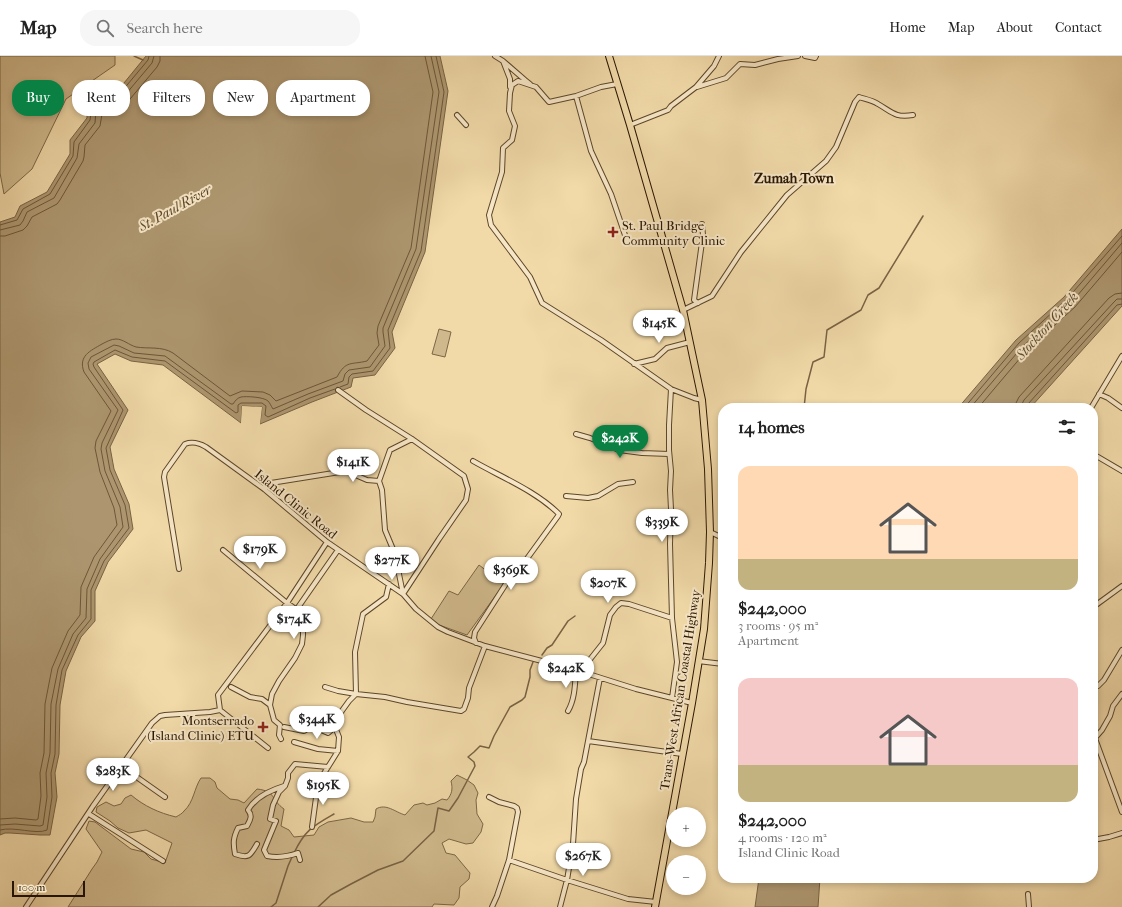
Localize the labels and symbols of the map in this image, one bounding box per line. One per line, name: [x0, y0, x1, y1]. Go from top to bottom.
district label: Zumah Town: [754, 170, 835, 187]
water label: St. Paul River: [135, 180, 216, 236]
place label: St. Paul Bridge Community Clinic: [622, 218, 725, 248]
marker: St. Paul Bridge Community Clinic: [607, 226, 619, 238]
water label: Stockton Creek: [1011, 289, 1082, 364]
pin: $145K: [631, 310, 687, 344]
pin: $242K: [592, 425, 648, 459]
pin: $141K: [325, 449, 381, 483]
street label: Island Clinic Road: [252, 466, 341, 542]
pin: $339K: [634, 509, 690, 543]
pin: $179K: [232, 536, 288, 570]
pin: $277K: [364, 547, 420, 581]
pin: $369K: [483, 557, 539, 591]
pin: $207K: [580, 570, 636, 604]
street label: Trans-West African Coastal Highway: [657, 587, 703, 792]
pin: $174K: [266, 606, 322, 640]
pin: $242K: [538, 655, 594, 689]
pin: $344K: [289, 706, 345, 740]
place label: Montserrado (Island Clinic) ETU: [147, 713, 254, 743]
marker: Montserrado (Island Clinic) ETU: [257, 721, 269, 733]
pin: $283K: [85, 758, 141, 792]
pin: $195K: [295, 772, 351, 806]
pin: $267K: [555, 843, 611, 877]
scale bar: [12, 879, 85, 898]

